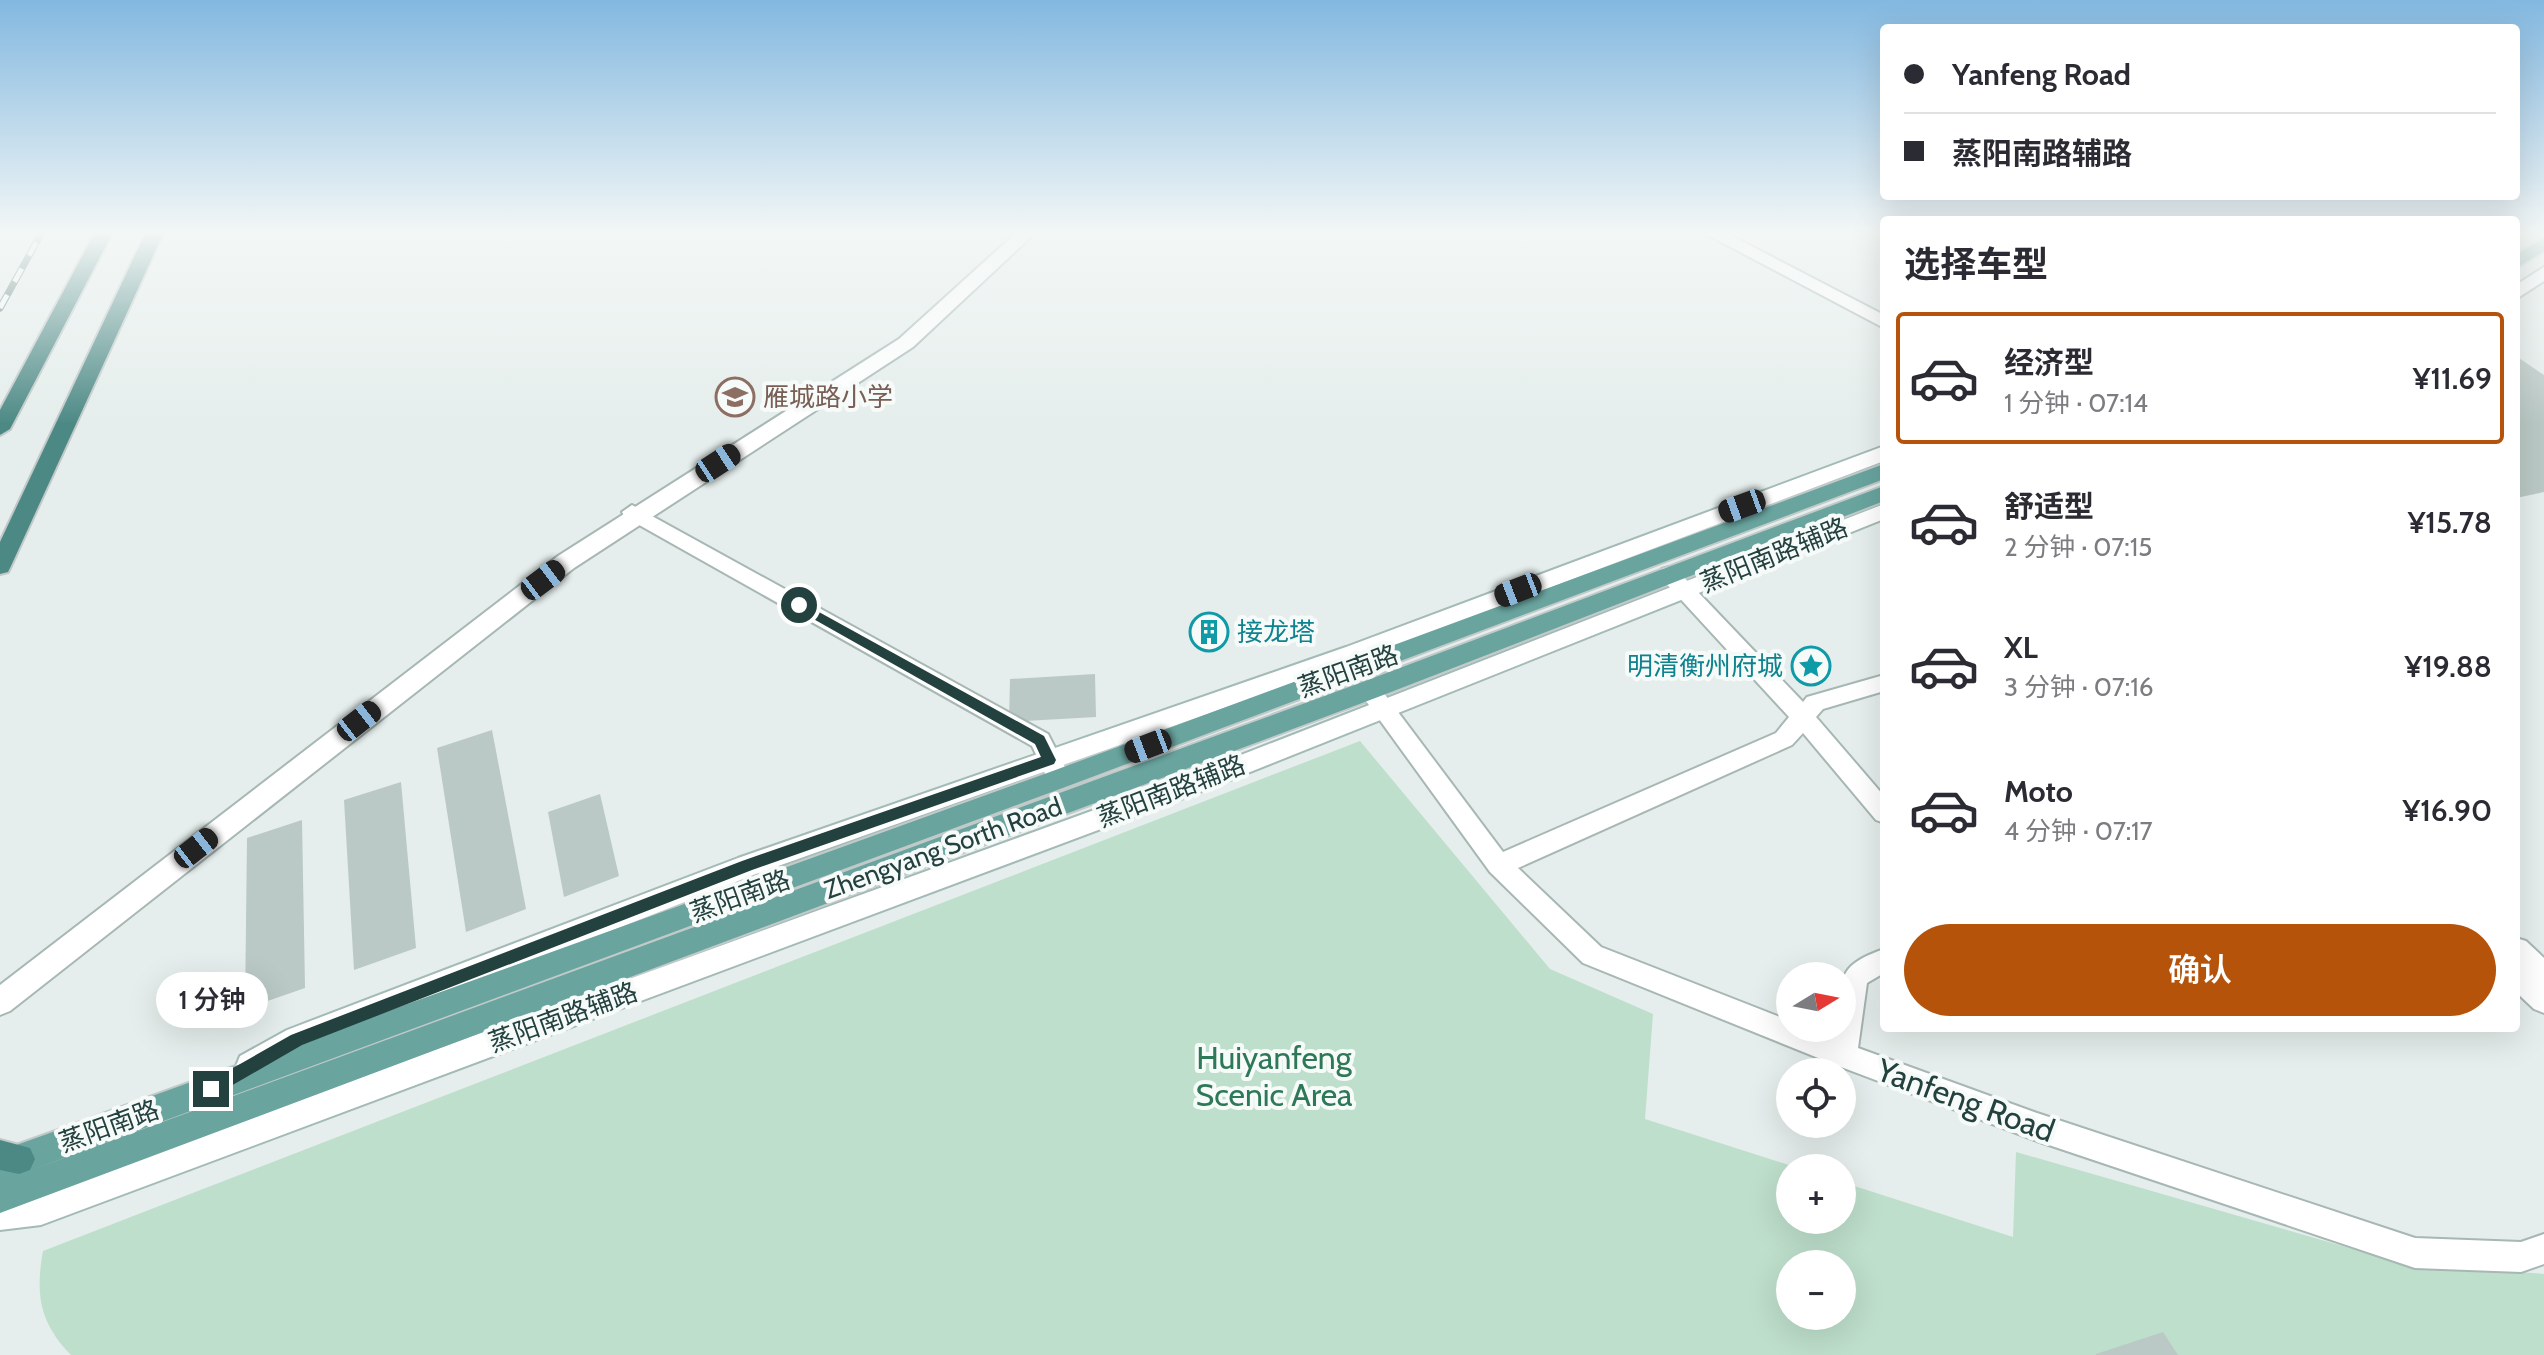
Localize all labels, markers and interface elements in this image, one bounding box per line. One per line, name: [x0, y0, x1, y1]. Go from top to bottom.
text: Yanfeng Road: [1952, 56, 2131, 93]
text: 蒸阳南路辅路: [1952, 135, 2132, 172]
text: 选择车型: [1904, 242, 2048, 286]
icon: car: [1908, 342, 1980, 414]
text: 经济型: [2004, 344, 2094, 381]
text: ¥11.69: [2413, 360, 2492, 397]
school or university icon: 雁城路小学: [714, 376, 756, 418]
place label: 雁城路小学: [763, 381, 893, 413]
text: 1 分钟 · 07:14: [2004, 387, 2148, 419]
car: [691, 440, 745, 486]
icon: car: [1908, 486, 1980, 558]
car: [1715, 487, 1769, 525]
text: 舒适型: [2004, 488, 2094, 525]
text: ¥15.78: [2408, 504, 2492, 541]
street label: 蒸阳南路辅路: [1696, 511, 1852, 599]
text: 2 分钟 · 07:15: [2004, 531, 2152, 563]
car: [517, 556, 569, 604]
car: [1491, 570, 1545, 610]
route start: [781, 587, 817, 623]
building icon: 接龙塔: [1188, 611, 1230, 653]
place label: 接龙塔: [1237, 616, 1315, 648]
text: XL: [2004, 629, 2038, 666]
icon: car: [1908, 630, 1980, 702]
street label: 蒸阳南路: [1294, 638, 1402, 704]
place icon: 明清衡州府城: [1790, 645, 1832, 687]
text: ¥19.88: [2405, 648, 2492, 685]
place label: 明清衡州府城: [1627, 650, 1783, 682]
text: 3 分钟 · 07:16: [2004, 671, 2153, 703]
car: [333, 697, 385, 745]
car: [1121, 726, 1175, 766]
street label: 蒸阳南路辅路: [1092, 748, 1250, 834]
text: Moto: [2004, 773, 2073, 810]
icon: car: [1908, 774, 1980, 846]
street label: Zhengyang Sorth Road: [820, 790, 1066, 906]
text: ¥16.90: [2403, 792, 2492, 829]
text: 4 分钟 · 07:17: [2004, 815, 2153, 847]
car: [170, 824, 222, 872]
street label: 蒸阳南路: [686, 863, 794, 929]
button: 确认: [1904, 924, 2496, 1016]
north arrow: [1776, 962, 1856, 1042]
map controls: [1776, 962, 1856, 1330]
callout: 1 分钟: [155, 973, 267, 1029]
street label: 蒸阳南路辅路: [484, 975, 642, 1059]
text: 1 分钟: [178, 984, 246, 1016]
park label: Huiyanfeng Scenic Area: [1196, 1038, 1353, 1114]
street label: Yanfeng Road: [1871, 1049, 2060, 1150]
button: locate: [1776, 1058, 1856, 1138]
route end: [193, 1071, 229, 1107]
street label: 蒸阳南路: [55, 1093, 163, 1159]
button: +: [1776, 1154, 1856, 1234]
button: −: [1776, 1250, 1856, 1330]

